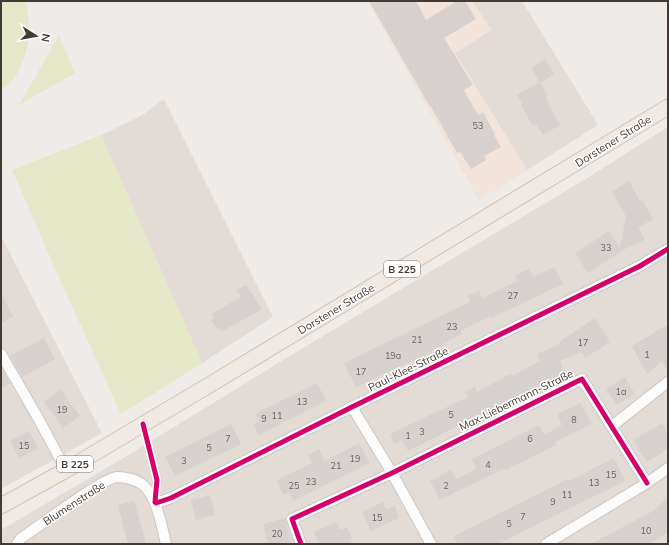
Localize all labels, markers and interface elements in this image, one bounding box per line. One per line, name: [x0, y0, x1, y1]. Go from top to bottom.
north arrow: [16, 16, 56, 56]
text: N: [38, 32, 53, 43]
street label: Dorstener Straße: [572, 112, 654, 170]
house number: 53: [473, 120, 483, 131]
house number: 33: [601, 242, 611, 253]
road number: B 225: [384, 261, 420, 277]
street label: Dorstener Straße: [295, 281, 377, 337]
house number: 27: [508, 290, 518, 301]
house number: 23: [447, 321, 457, 332]
house number: 21: [412, 334, 422, 345]
house number: 17: [578, 337, 588, 348]
street label: Paul-Klee-Straße: [366, 344, 450, 394]
house number: 1: [644, 349, 650, 360]
house number: 19a: [385, 350, 401, 361]
house number: 17: [356, 366, 366, 377]
street label: Max-Liebermann-Straße: [457, 366, 575, 434]
house number: 1a: [616, 386, 626, 397]
house number: 13: [297, 396, 307, 407]
house number: 19: [57, 404, 67, 415]
house number: 5: [448, 409, 454, 420]
house number: 11: [272, 410, 282, 421]
house number: 9: [261, 413, 267, 424]
house number: 8: [571, 414, 577, 425]
house number: 3: [419, 426, 425, 437]
house number: 1: [405, 430, 411, 441]
house number: 7: [225, 433, 231, 444]
house number: 6: [527, 433, 533, 444]
house number: 15: [19, 440, 30, 451]
house number: 5: [206, 442, 212, 453]
house number: 19: [350, 453, 360, 464]
house number: 3: [181, 455, 187, 466]
road number: B 225: [57, 456, 93, 472]
house number: 4: [485, 459, 491, 470]
house number: 21: [331, 460, 341, 471]
house number: 15: [606, 469, 617, 480]
house number: 23: [306, 476, 316, 487]
house number: 13: [589, 477, 599, 488]
street label: Blumenstraße: [40, 478, 108, 528]
house number: 25: [289, 480, 300, 491]
house number: 2: [443, 480, 449, 491]
house number: 11: [562, 489, 572, 500]
house number: 9: [550, 496, 556, 507]
house number: 7: [520, 511, 526, 522]
house number: 15: [372, 512, 383, 523]
house number: 5: [506, 518, 512, 529]
house number: 10: [641, 525, 651, 536]
house number: 20: [272, 528, 282, 539]

